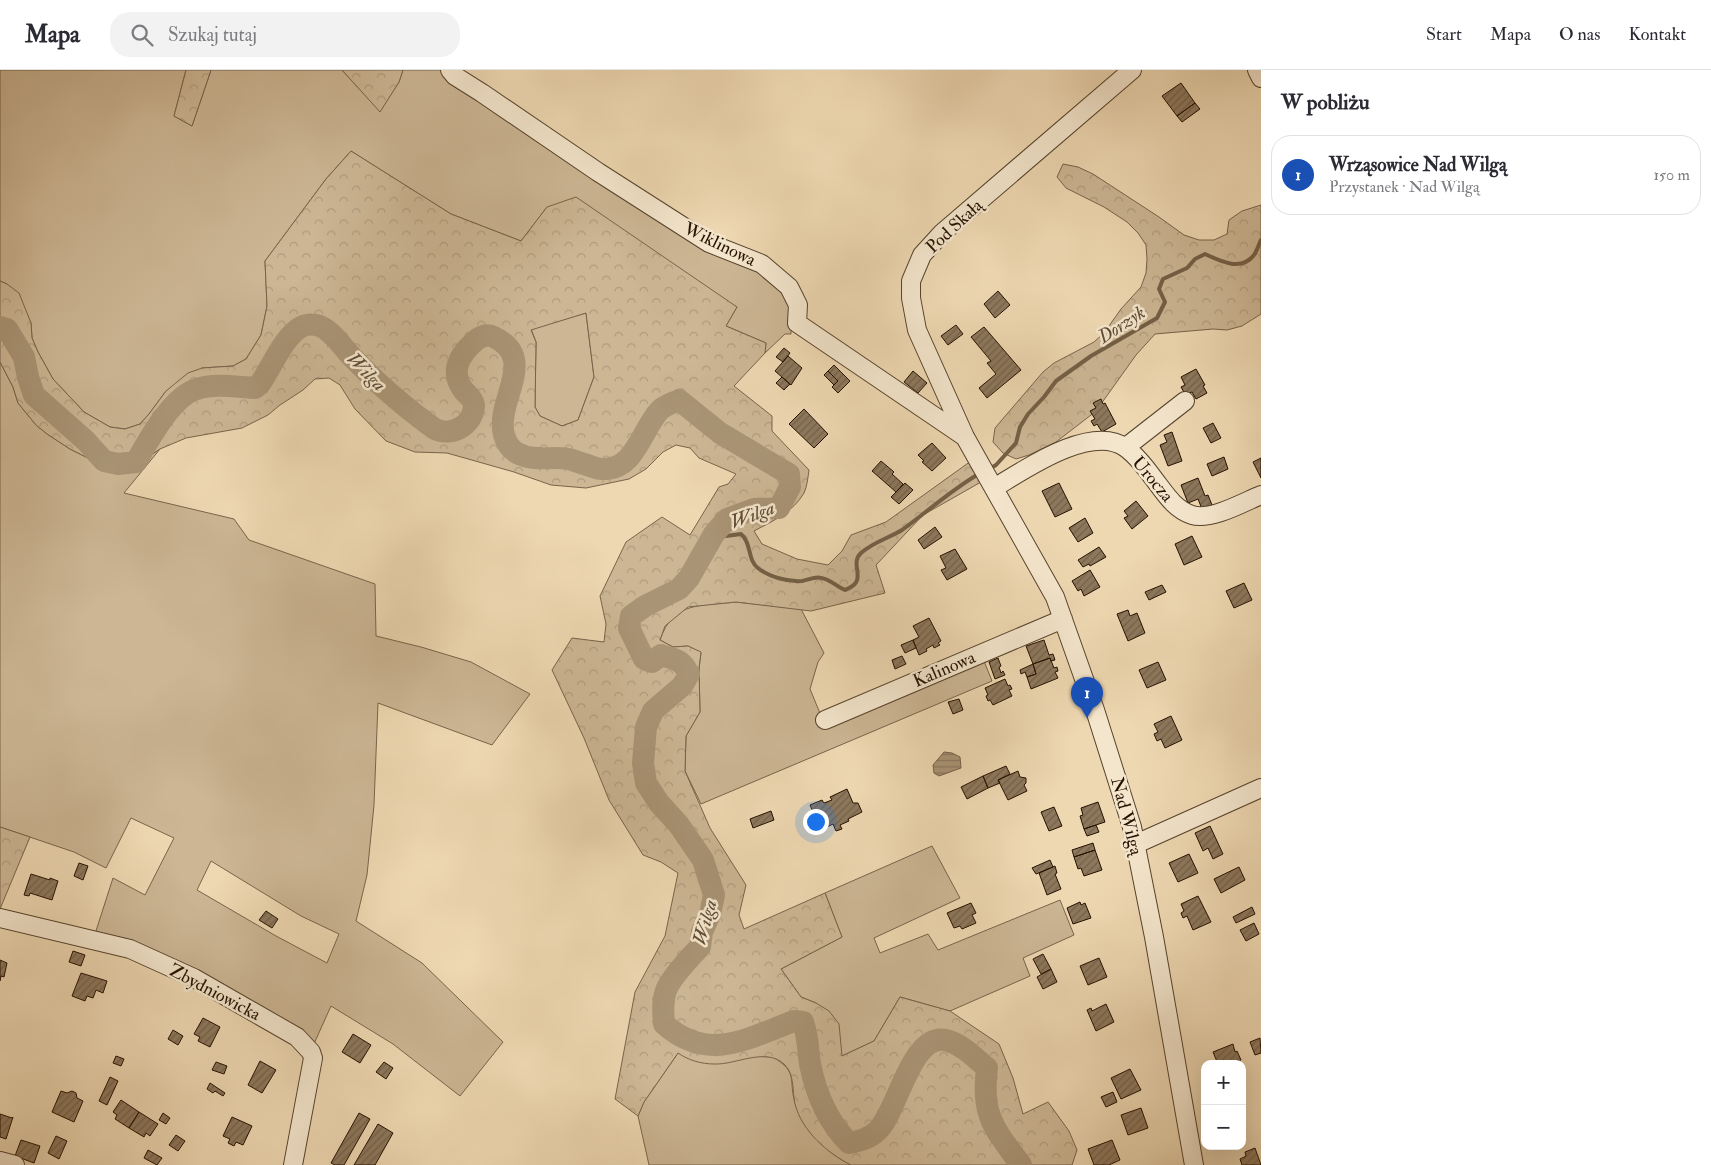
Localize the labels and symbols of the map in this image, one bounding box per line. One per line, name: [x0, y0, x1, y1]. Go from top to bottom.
street label: Pod Skałą: [921, 193, 989, 258]
street label: Wiklinowa: [679, 217, 760, 272]
water label: Dorzyk: [1092, 301, 1150, 350]
water label: Wilga: [342, 347, 391, 397]
street label: Urocza: [1127, 451, 1179, 508]
water label: Wilga: [727, 496, 778, 534]
street label: Kalinowa: [909, 646, 979, 693]
pin: 1: [1071, 677, 1103, 718]
street label: Nad Wilgą: [1105, 775, 1148, 859]
your location: [803, 809, 829, 835]
water label: Wilga: [687, 897, 723, 947]
street label: Zbydniowicka: [165, 959, 265, 1026]

